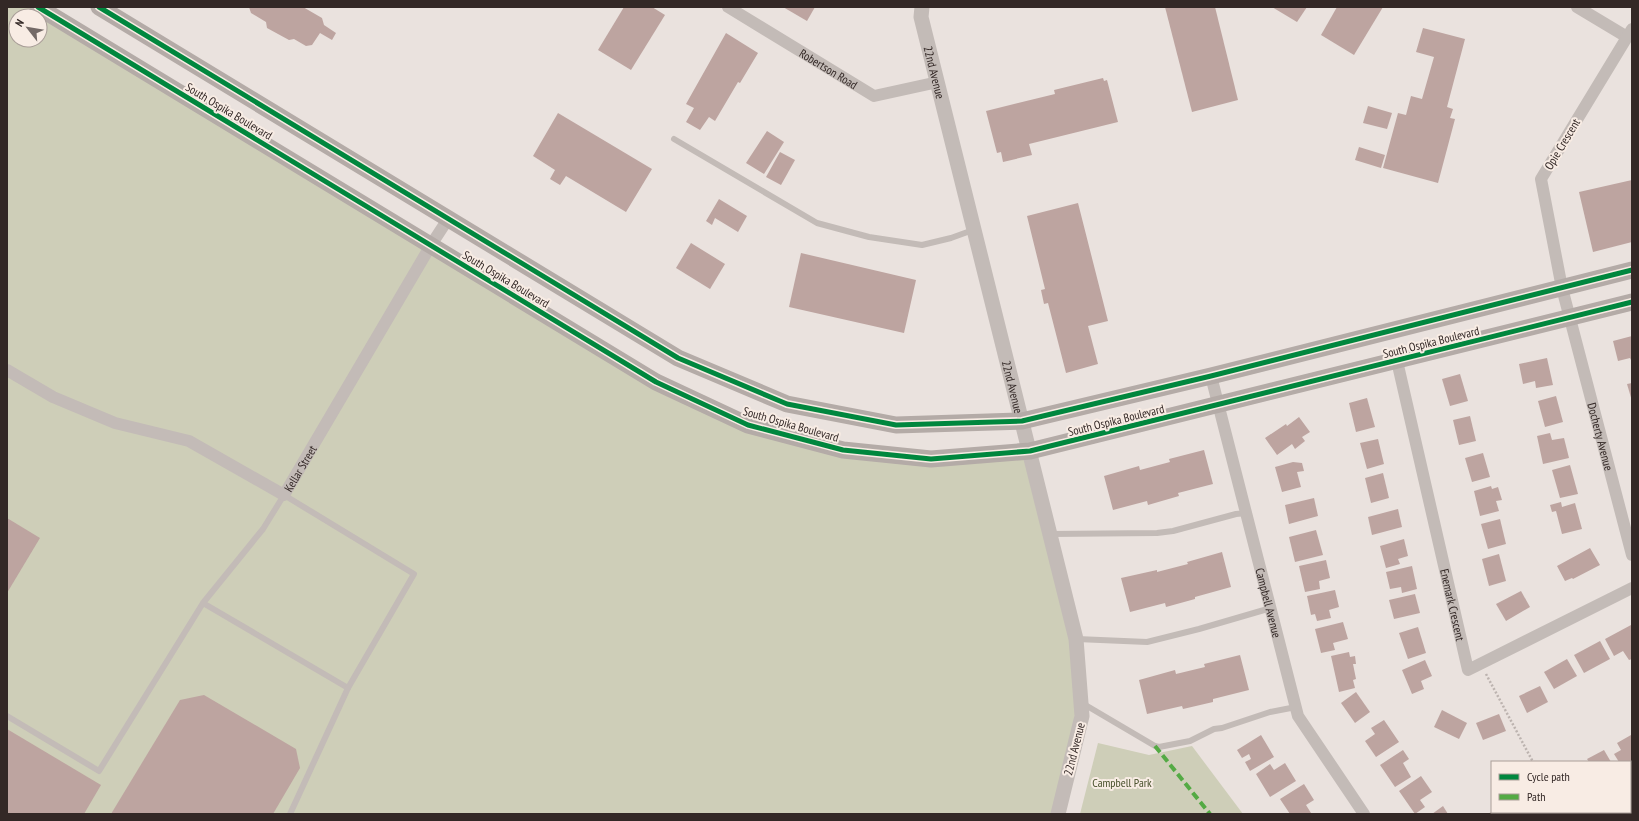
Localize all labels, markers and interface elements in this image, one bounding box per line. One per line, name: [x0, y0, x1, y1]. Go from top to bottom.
north arrow: [8, 8, 48, 48]
text: N: [12, 17, 27, 29]
street label: 22nd Avenue: [921, 44, 949, 100]
street label: Robertson Road: [797, 45, 860, 92]
street label: South Ospika Boulevard: [183, 79, 275, 143]
street label: Opie Crescent: [1541, 115, 1584, 172]
street label: South Ospika Boulevard: [460, 247, 552, 311]
street label: South Ospika Boulevard: [1381, 323, 1481, 361]
street label: 22nd Avenue: [999, 359, 1027, 415]
street label: South Ospika Boulevard: [1066, 401, 1166, 439]
street label: Docherty Avenue: [1585, 401, 1617, 472]
street label: South Ospika Boulevard: [742, 403, 840, 445]
street label: Kellar Street: [280, 442, 320, 494]
street label: Campbell Avenue: [1253, 566, 1285, 639]
street label: Enemark Crescent: [1437, 567, 1469, 643]
street label: 22nd Avenue: [1060, 721, 1088, 777]
legend: [1491, 761, 1631, 813]
text: Cycle path: [1527, 769, 1570, 784]
park label: Campbell Park: [1092, 775, 1152, 790]
text: Path: [1527, 789, 1545, 804]

